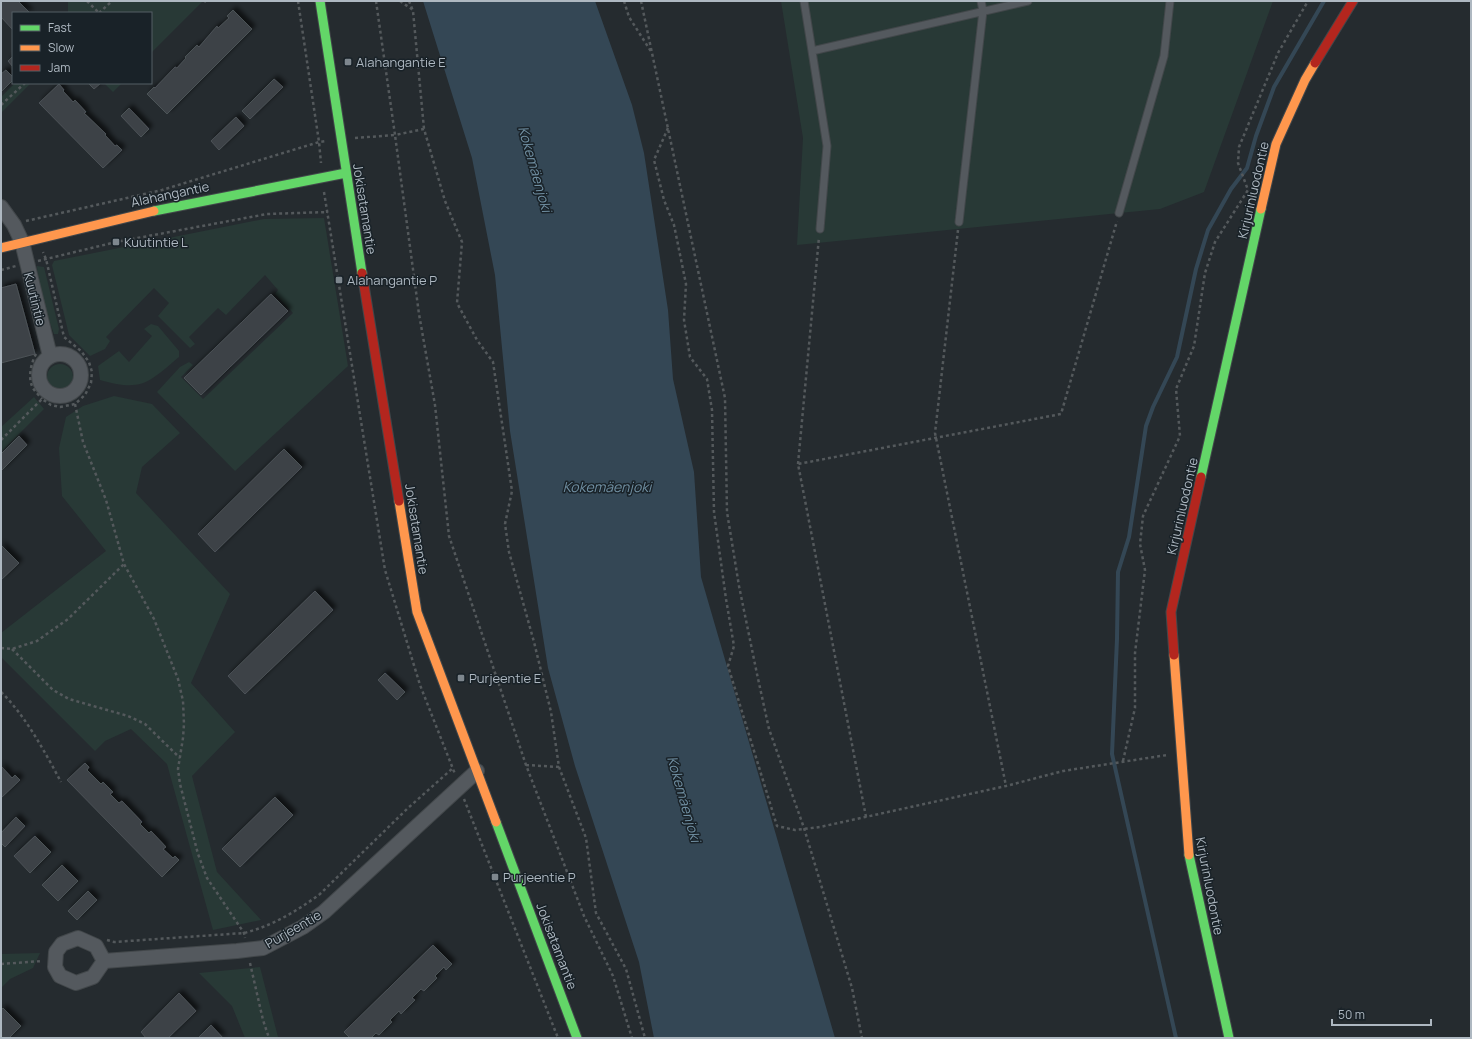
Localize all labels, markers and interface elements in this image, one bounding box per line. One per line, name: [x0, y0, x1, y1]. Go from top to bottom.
legend: [12, 12, 152, 84]
text: Fast: [48, 19, 72, 36]
text: Slow: [48, 39, 74, 56]
place label: Alahangantie E: [356, 53, 446, 71]
marker: Alahangantie E: [343, 57, 353, 67]
text: Jam: [48, 59, 70, 76]
water label: Kokemäenjoki: [514, 124, 557, 216]
street label: Kirjurinluodontie: [1233, 139, 1273, 240]
street label: Jokisatamantie: [349, 162, 381, 256]
street label: Alahangantie: [129, 177, 211, 211]
place label: Kuutintie L: [124, 233, 188, 251]
marker: Kuutintie L: [111, 237, 121, 247]
street label: Kuutintie: [20, 270, 50, 328]
place label: Alahangantie P: [347, 271, 437, 289]
marker: Alahangantie P: [334, 275, 344, 285]
street label: Kirjurinluodontie: [1162, 455, 1202, 556]
water label: Kokemäenjoki: [563, 477, 653, 496]
street label: Jokisatamantie: [401, 482, 433, 576]
place label: Purjeentie E: [469, 669, 541, 687]
marker: Purjeentie E: [456, 673, 466, 683]
water label: Kokemäenjoki: [663, 754, 706, 846]
street label: Kirjurinluodontie: [1192, 836, 1228, 937]
place label: Purjeentie P: [503, 868, 576, 886]
marker: Purjeentie P: [490, 872, 500, 882]
street label: Jokisatamantie: [532, 900, 582, 992]
street label: Purjeentie: [262, 905, 325, 952]
scale bar: [1332, 1001, 1431, 1027]
text: 50 m: [1338, 1006, 1365, 1023]

